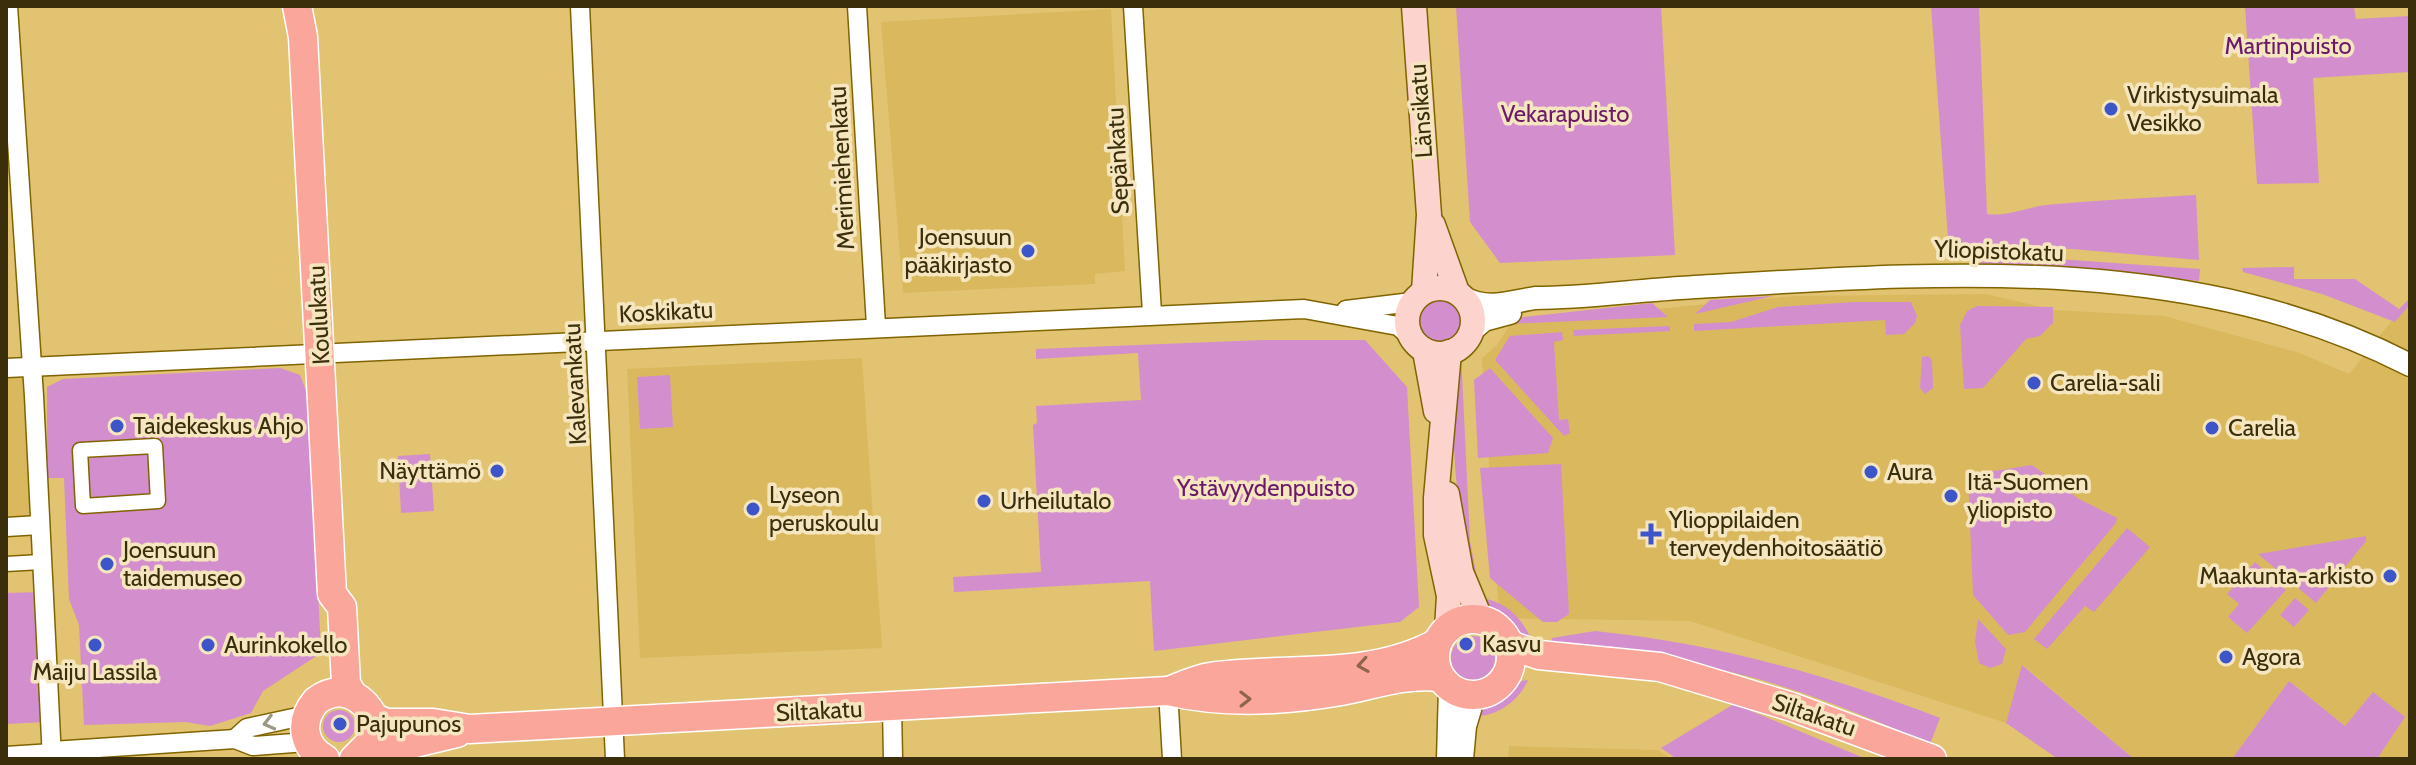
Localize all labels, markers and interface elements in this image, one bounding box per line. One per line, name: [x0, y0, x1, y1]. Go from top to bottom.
park label: Martinpuisto: [2224, 31, 2352, 60]
street label: Länsikatu: [1403, 63, 1438, 159]
place label: Virkistysuimala Vesikko: [2127, 80, 2279, 137]
street label: Merimiehenkatu: [823, 85, 860, 251]
park label: Vekarapuisto: [1501, 99, 1629, 128]
marker: Virkistysuimala Vesikko: [2102, 100, 2120, 118]
street label: Sepänkatu: [1100, 107, 1135, 215]
place label: Joensuun pääkirjasto: [904, 222, 1012, 279]
street label: Yliopistokatu: [1933, 234, 2064, 267]
marker: Joensuun pääkirjasto: [1019, 242, 1037, 260]
street label: Koulukatu: [301, 265, 336, 365]
street label: Koskikatu: [618, 295, 714, 328]
street label: Kalevankatu: [557, 322, 592, 446]
place label: Carelia-sali: [2050, 368, 2161, 397]
marker: Carelia-sali: [2025, 374, 2043, 392]
place label: Taidekeskus Ahjo: [133, 411, 304, 440]
place label: Carelia: [2228, 413, 2297, 442]
marker: Taidekeskus Ahjo: [108, 417, 126, 435]
marker: Carelia: [2203, 419, 2221, 437]
place label: Näyttämö: [379, 456, 481, 485]
place label: Aura: [1887, 457, 1933, 486]
marker: Näyttämö: [488, 462, 506, 480]
marker: Aura: [1862, 463, 1880, 481]
place label: Itä-Suomen yliopisto: [1967, 467, 2089, 524]
park label: Ystävyydenpuisto: [1176, 473, 1355, 502]
place label: Lyseon peruskoulu: [769, 480, 879, 537]
place label: Urheilutalo: [1000, 486, 1112, 515]
marker: Itä-Suomen yliopisto: [1942, 487, 1960, 505]
marker: Urheilutalo: [975, 492, 993, 510]
marker: Lyseon peruskoulu: [744, 500, 762, 518]
place label: Ylioppilaiden terveydenhoitosäätiö: [1668, 505, 1883, 562]
marker: Ylioppilaiden terveydenhoitosäätiö: [1640, 523, 1662, 545]
place label: Joensuun taidemuseo: [122, 535, 242, 592]
marker: Joensuun taidemuseo: [98, 555, 116, 573]
place label: Maakunta-arkisto: [2199, 561, 2374, 590]
marker: Maakunta-arkisto: [2381, 567, 2399, 585]
place label: Kasvu: [1482, 629, 1541, 658]
place label: Aurinkokello: [224, 630, 348, 659]
marker: Kasvu: [1457, 635, 1475, 653]
marker: Maiju Lassila: [86, 636, 104, 654]
marker: Aurinkokello: [199, 636, 217, 654]
place label: Agora: [2242, 642, 2301, 671]
marker: Agora: [2217, 648, 2235, 666]
one-way arrow: [1356, 656, 1370, 673]
place label: Maiju Lassila: [33, 657, 158, 686]
street label: Siltakatu: [1768, 687, 1860, 742]
one-way arrow: [1239, 691, 1252, 708]
street label: Siltakatu: [775, 694, 863, 727]
place label: Pajupunos: [356, 709, 461, 738]
one-way arrow: [262, 713, 276, 730]
marker: Pajupunos: [331, 715, 349, 733]

